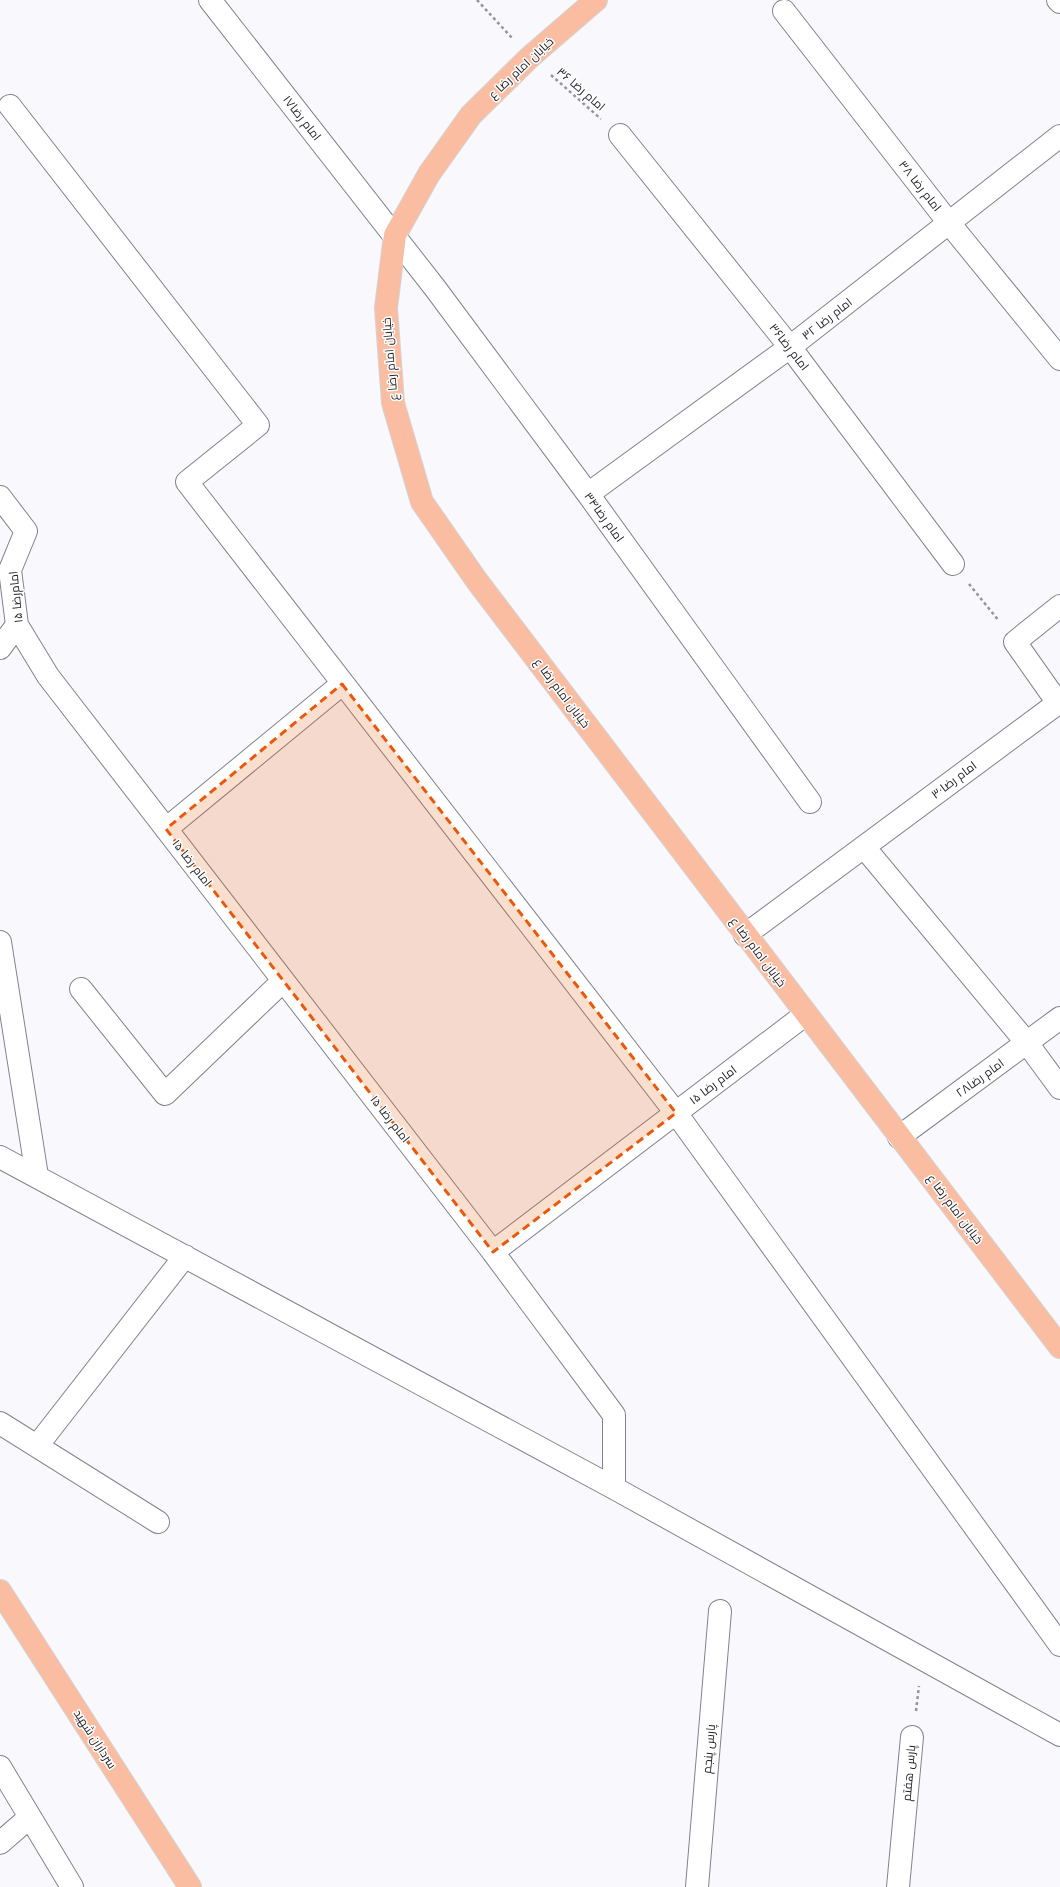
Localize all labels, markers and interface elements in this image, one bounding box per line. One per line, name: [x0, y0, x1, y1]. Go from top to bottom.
street label: خیابان امام رضا ع: [486, 34, 557, 102]
street label: امام رضا ۳۶: [553, 64, 608, 114]
street label: امام رضا۱۷: [279, 93, 324, 144]
street label: امام رضا ۳۸: [895, 158, 944, 215]
street label: امام رضا ۳۲: [799, 295, 855, 344]
street label: خیابان امام رضا ع: [379, 317, 402, 401]
street label: امام رضا۳۶: [766, 321, 812, 374]
street label: امام رضا۳۴: [580, 489, 627, 545]
street label: امام‌رضا ۱۵: [6, 570, 27, 624]
street label: خیابان امام رضا ع: [530, 655, 593, 731]
street label: امام رضا۳۰: [929, 758, 980, 802]
street label: ۱۵ امام رضا: [169, 837, 215, 890]
street label: خیابان امام رضا ع: [726, 914, 789, 990]
street label: امام رضا۲۸: [953, 1056, 1007, 1101]
street label: ۱۵ امام رضا: [687, 1063, 740, 1108]
street label: ۱۵ امام رضا: [367, 1093, 413, 1146]
street label: خیابان امام رضا ع: [923, 1171, 986, 1247]
street label: سرداران شهید: [71, 1707, 119, 1771]
street label: پارس‌‌ پنجم: [700, 1723, 720, 1775]
street label: پارس‌‌ هفتم: [900, 1744, 920, 1802]

